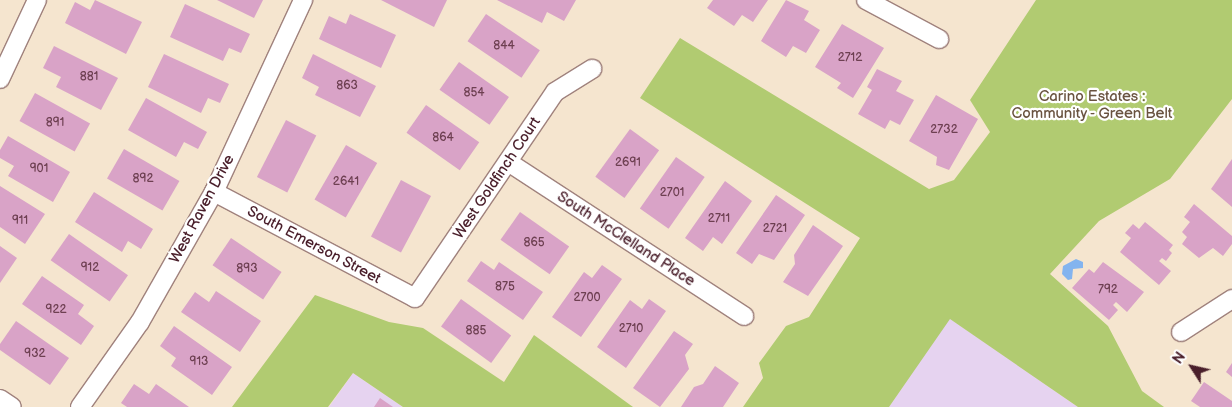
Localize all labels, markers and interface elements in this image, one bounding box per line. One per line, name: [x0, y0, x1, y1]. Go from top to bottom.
house number: 844: [493, 39, 515, 53]
house number: 2712: [838, 51, 862, 65]
house number: 881: [80, 70, 98, 84]
house number: 863: [336, 79, 358, 93]
house number: 854: [463, 86, 485, 100]
park label: Carino Estates : Community - Green Belt: [1010, 87, 1174, 122]
street label: West Goldfinch Court: [450, 114, 544, 242]
house number: 891: [46, 116, 64, 130]
house number: 2732: [930, 123, 958, 137]
house number: 864: [432, 131, 454, 145]
street label: West Raven Drive: [166, 152, 238, 266]
house number: 2691: [615, 156, 641, 170]
house number: 901: [30, 162, 48, 176]
house number: 892: [132, 172, 154, 186]
house number: 2641: [333, 175, 359, 189]
house number: 2701: [660, 186, 684, 200]
street label: South McClelland Place: [554, 188, 698, 290]
street label: South Emerson Street: [244, 202, 384, 288]
house number: 2711: [708, 212, 730, 226]
house number: 911: [12, 214, 28, 228]
house number: 2721: [763, 222, 787, 236]
house number: 865: [523, 236, 545, 250]
house number: 912: [81, 261, 99, 275]
house number: 893: [236, 262, 258, 276]
house number: 875: [495, 280, 515, 294]
house number: 792: [1098, 283, 1118, 297]
house number: 2700: [573, 291, 601, 305]
house number: 922: [45, 303, 67, 317]
house number: 2710: [619, 322, 643, 336]
house number: 885: [466, 324, 486, 338]
north arrow: [1167, 342, 1217, 392]
house number: 932: [24, 347, 46, 361]
text: N: [1169, 349, 1189, 367]
house number: 913: [190, 355, 208, 369]

